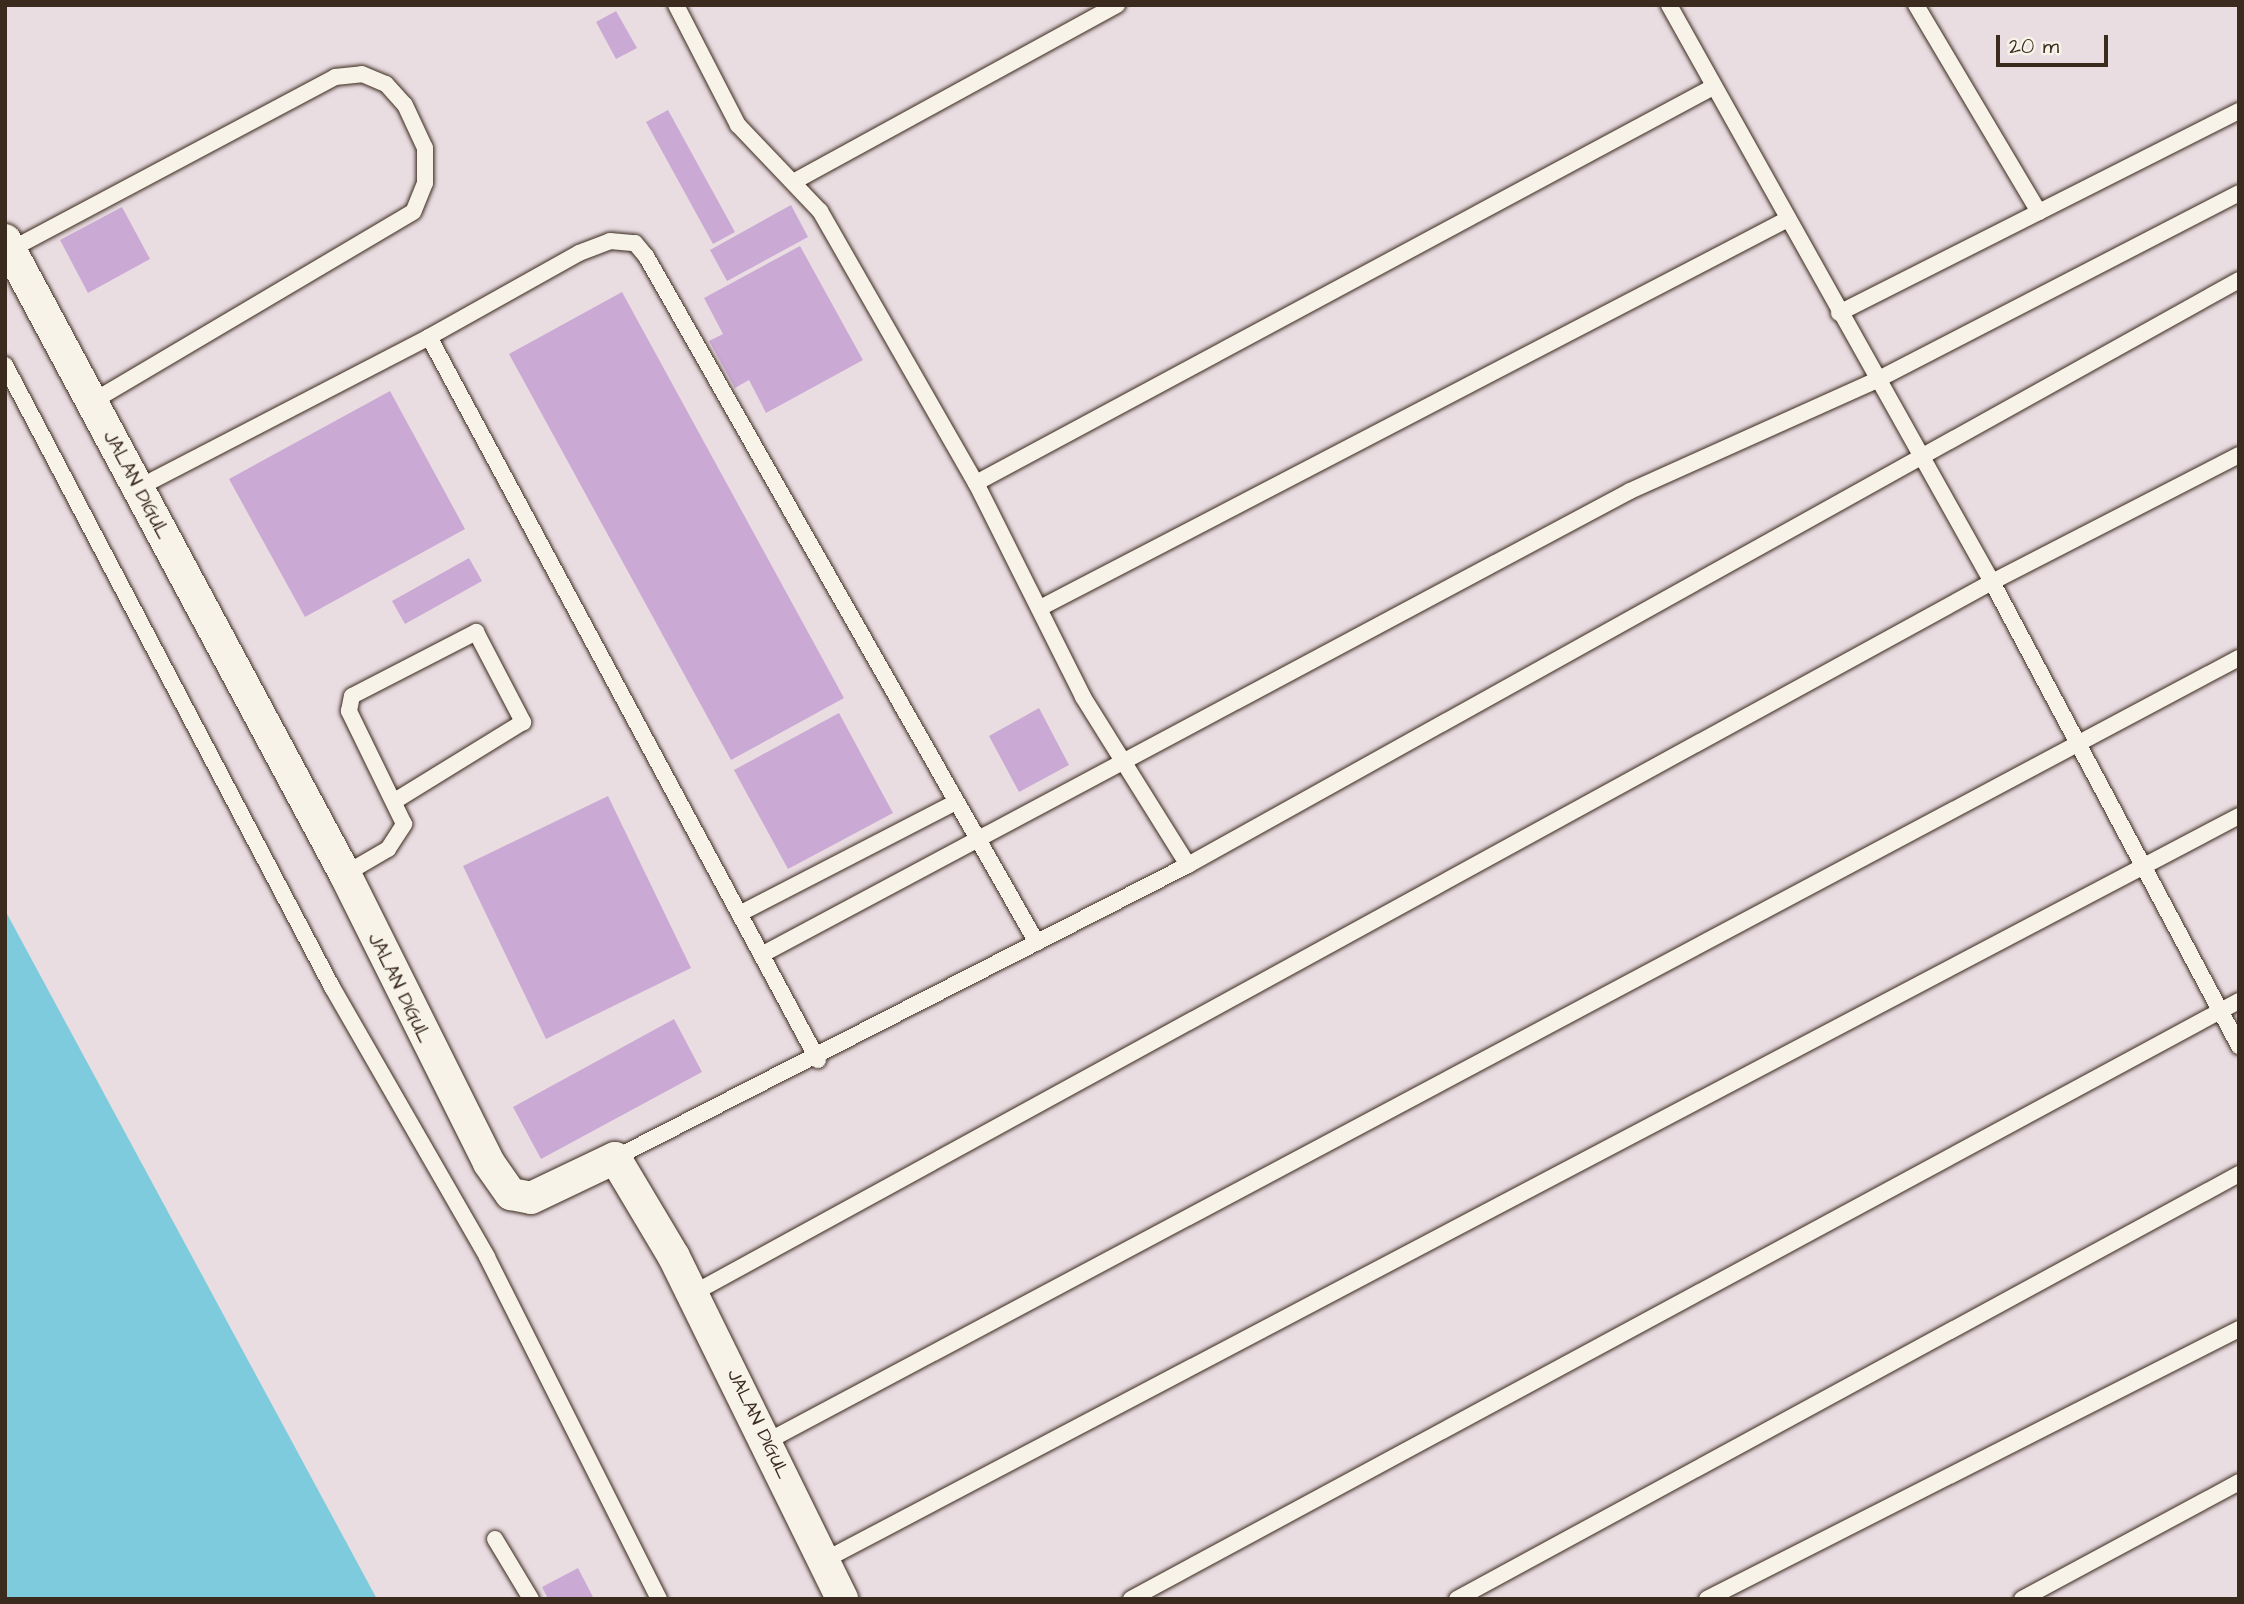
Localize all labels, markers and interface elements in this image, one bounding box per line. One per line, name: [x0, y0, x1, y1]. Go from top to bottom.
scale bar: [1999, 21, 2111, 65]
text: 20 m: [2009, 32, 2059, 61]
street label: JALAN DIGUL: [98, 427, 174, 543]
street label: JALAN DIGUL: [363, 929, 435, 1047]
street label: JALAN DIGUL: [722, 1365, 794, 1483]

